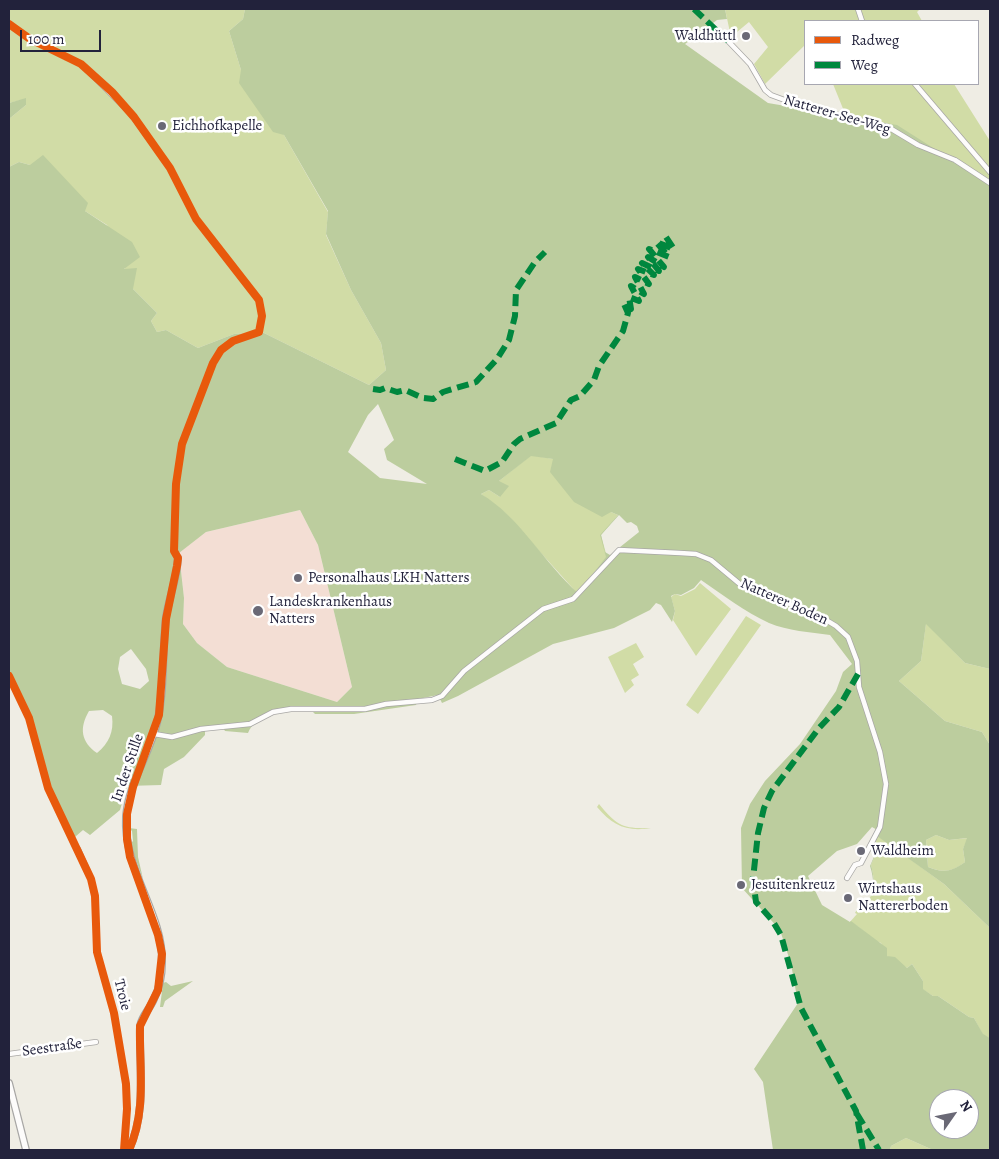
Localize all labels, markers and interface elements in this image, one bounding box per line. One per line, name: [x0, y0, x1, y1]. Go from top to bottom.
scale bar: [22, 20, 104, 52]
legend: [804, 20, 979, 85]
place label: Waldhüttl: [675, 27, 736, 45]
text: 100 m: [28, 29, 65, 49]
marker: Waldhüttl: [740, 30, 752, 42]
text: Radweg: [851, 30, 899, 50]
text: Weg: [851, 55, 878, 75]
street label: Natterer-See-Weg: [782, 91, 892, 139]
place label: Eichhofkapelle: [172, 117, 262, 135]
marker: Eichhofkapelle: [156, 120, 168, 132]
place label: Personalhaus LKH Natters: [308, 569, 469, 587]
marker: Personalhaus LKH Natters: [292, 572, 304, 584]
street label: Natterer Boden: [737, 575, 831, 629]
place label: Landeskrankenhaus Natters: [269, 593, 392, 628]
marker: Landeskrankenhaus Natters: [251, 604, 265, 618]
street label: In der Stille: [108, 731, 148, 805]
place label: Waldheim: [871, 842, 934, 860]
marker: Waldheim: [855, 845, 867, 857]
place label: Jesuitenkreuz: [751, 876, 835, 894]
marker: Jesuitenkreuz: [735, 879, 747, 891]
place label: Wirtshaus Nattererboden: [858, 880, 948, 915]
marker: Wirtshaus Nattererboden: [842, 892, 854, 904]
street label: Troie: [109, 977, 135, 1013]
street label: Seestraße: [21, 1035, 83, 1061]
north arrow: [929, 1089, 979, 1139]
text: N: [955, 1097, 977, 1116]

